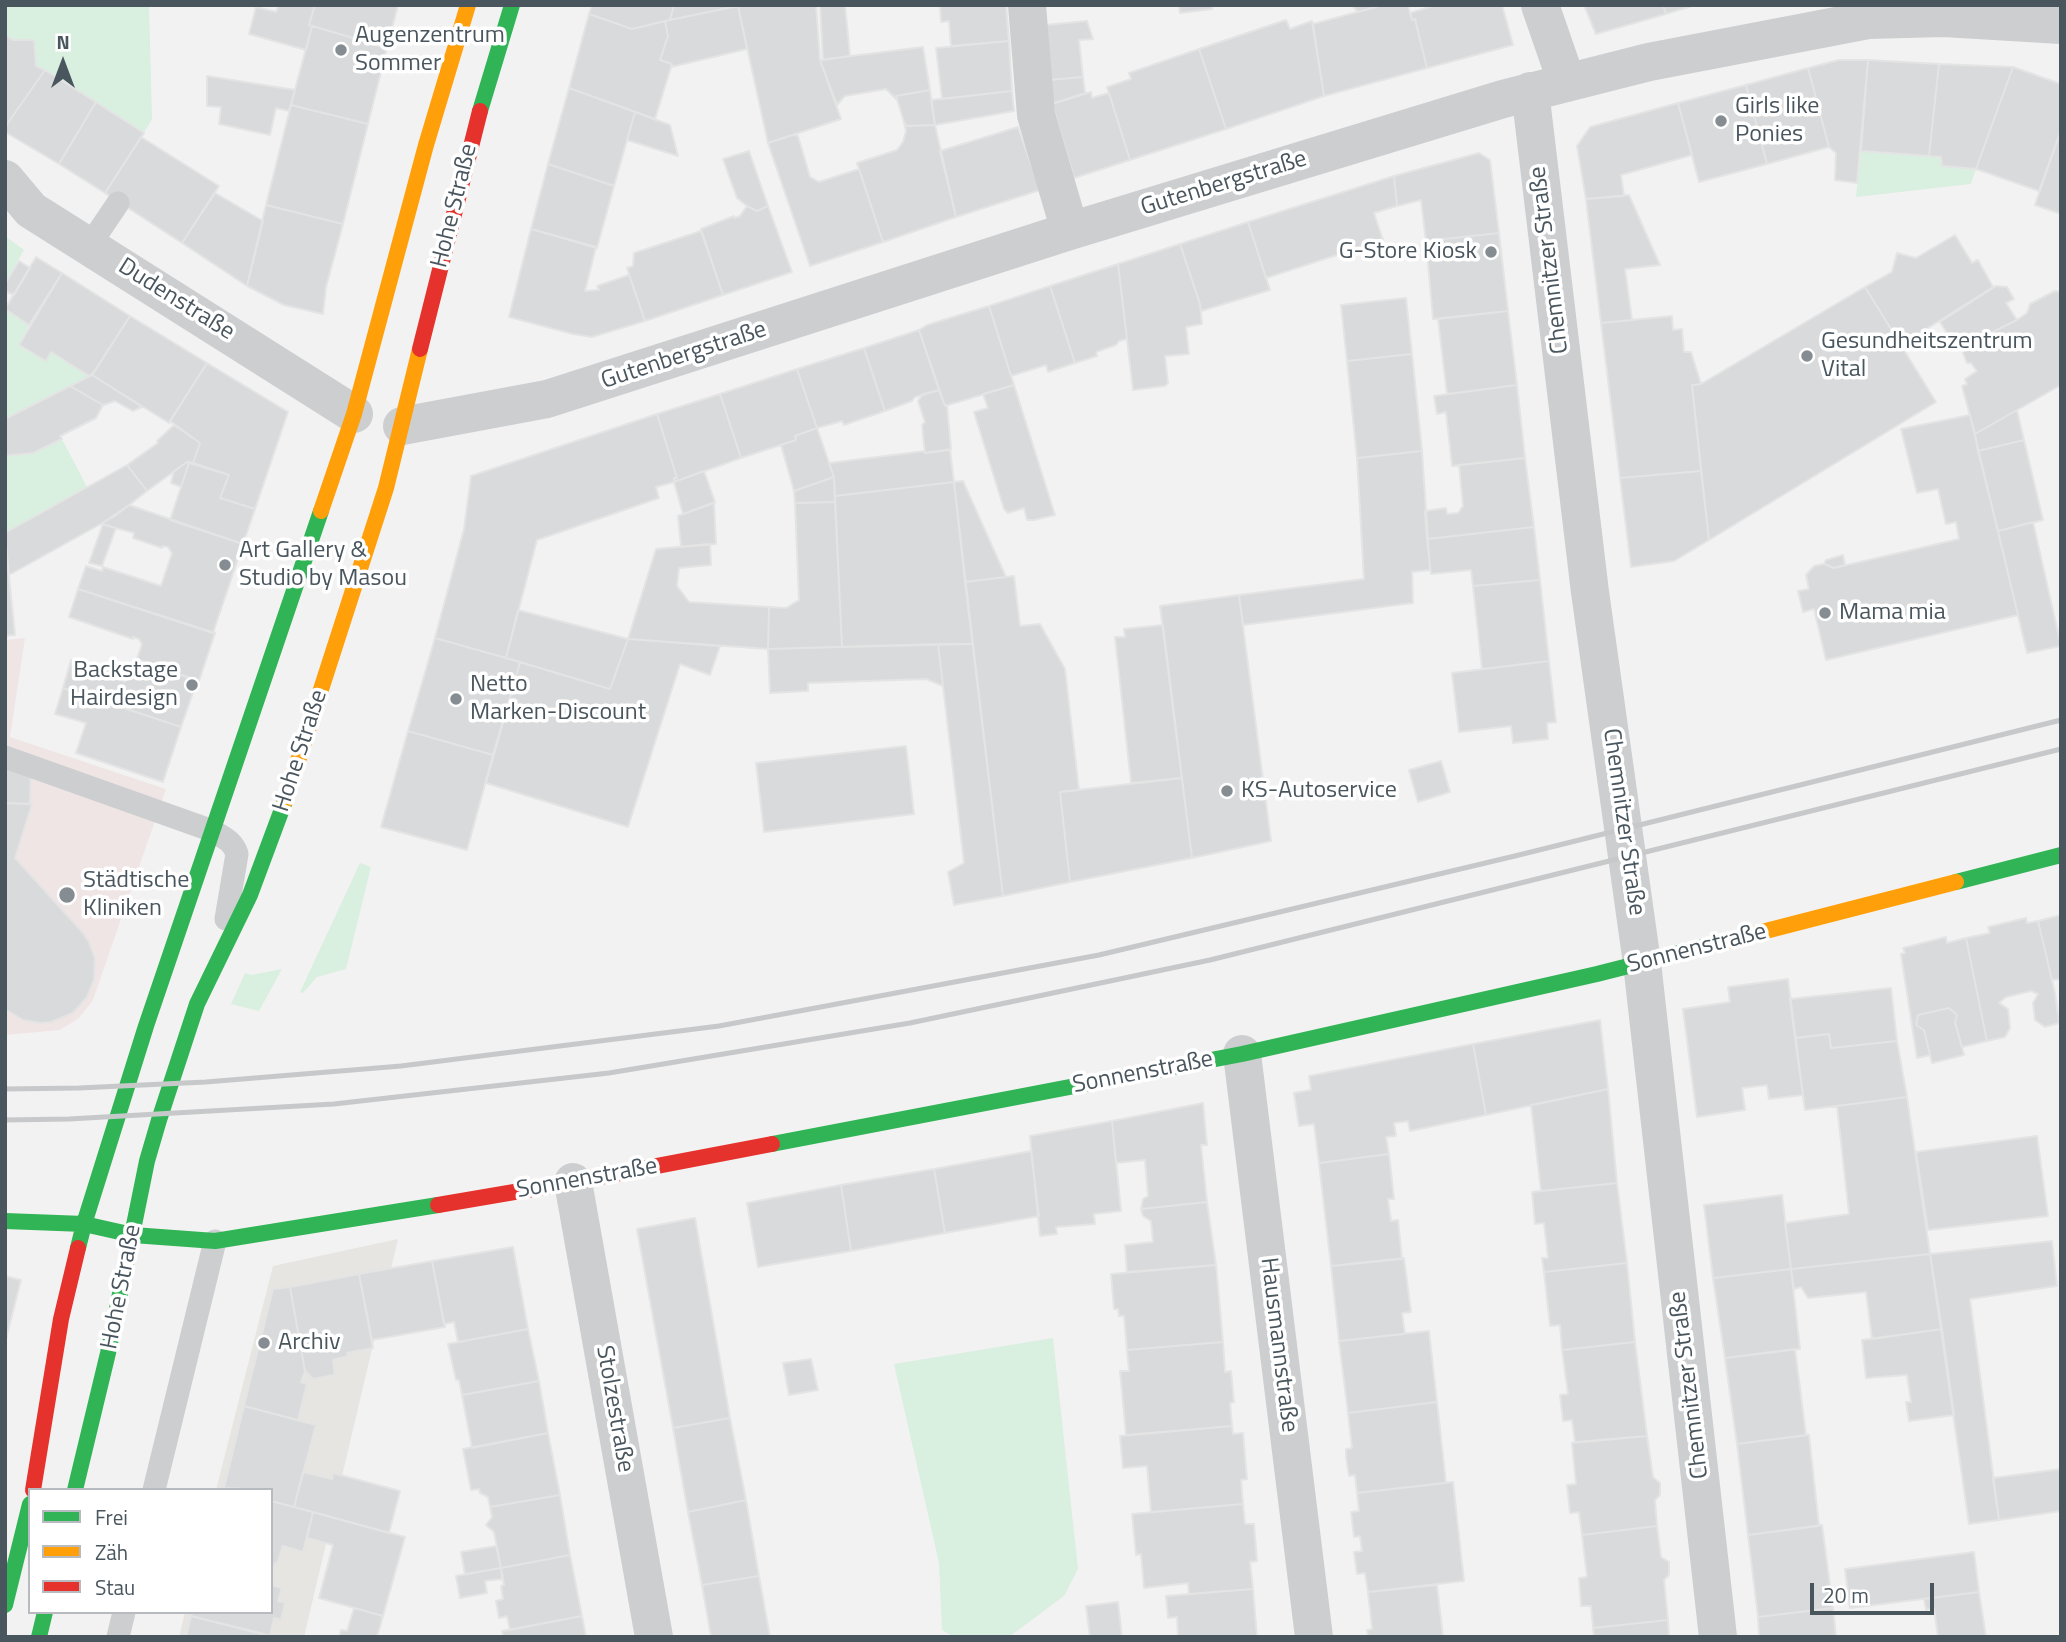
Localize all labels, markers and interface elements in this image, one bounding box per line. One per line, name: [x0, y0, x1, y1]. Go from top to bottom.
place label: Augenzentrum Sommer: [355, 22, 505, 78]
text: N: [56, 27, 70, 56]
north arrow: [28, 28, 98, 98]
marker: Augenzentrum Sommer: [333, 42, 349, 58]
place label: Girls like Ponies: [1735, 93, 1819, 149]
marker: Girls like Ponies: [1713, 113, 1729, 129]
street label: Hohe Straße: [426, 141, 484, 271]
street label: Gutenbergstraße: [1138, 145, 1310, 223]
street label: Chemnitzer Straße: [1524, 165, 1576, 355]
place label: G-Store Kiosk: [1339, 238, 1477, 266]
marker: G-Store Kiosk: [1483, 244, 1499, 260]
street label: Dudenstraße: [113, 253, 239, 347]
street label: Gutenbergstraße: [598, 316, 770, 396]
place label: Gesundheitszentrum Vital: [1821, 328, 2033, 384]
marker: Gesundheitszentrum Vital: [1799, 348, 1815, 364]
place label: Art Gallery & Studio by Masou: [239, 537, 407, 593]
marker: Art Gallery & Studio by Masou: [217, 557, 233, 573]
place label: Mama mia: [1839, 599, 1946, 627]
marker: Mama mia: [1817, 605, 1833, 621]
place label: Backstage Hairdesign: [70, 657, 178, 713]
place label: Netto Marken-Discount: [470, 671, 646, 727]
marker: Backstage Hairdesign: [184, 677, 200, 693]
street label: Hohe Straße: [268, 686, 334, 816]
marker: Netto Marken-Discount: [448, 691, 464, 707]
street label: Chemnitzer Straße: [1596, 727, 1650, 917]
place label: KS-Autoservice: [1241, 777, 1397, 805]
marker: KS-Autoservice: [1219, 783, 1235, 799]
place label: Städtische Kliniken: [83, 867, 189, 923]
marker: Städtische Kliniken: [57, 885, 77, 905]
street label: Sonnenstraße: [1624, 918, 1770, 980]
street label: Sonnenstraße: [1070, 1045, 1216, 1101]
street label: Sonnenstraße: [514, 1152, 660, 1206]
street label: Hohe Straße: [96, 1222, 148, 1352]
street label: Hausmannstraße: [1253, 1256, 1303, 1434]
street label: Chemnitzer Straße: [1664, 1290, 1716, 1480]
place label: Archiv: [278, 1329, 341, 1357]
marker: Archiv: [256, 1335, 272, 1351]
street label: Stolzestraße: [589, 1343, 639, 1475]
legend: [28, 1488, 273, 1614]
text: Frei: [95, 1501, 128, 1533]
text: Zäh: [95, 1536, 128, 1568]
scale bar: [1814, 1568, 1938, 1612]
text: Stau: [95, 1571, 135, 1603]
text: 20 m: [1823, 1579, 1869, 1611]

